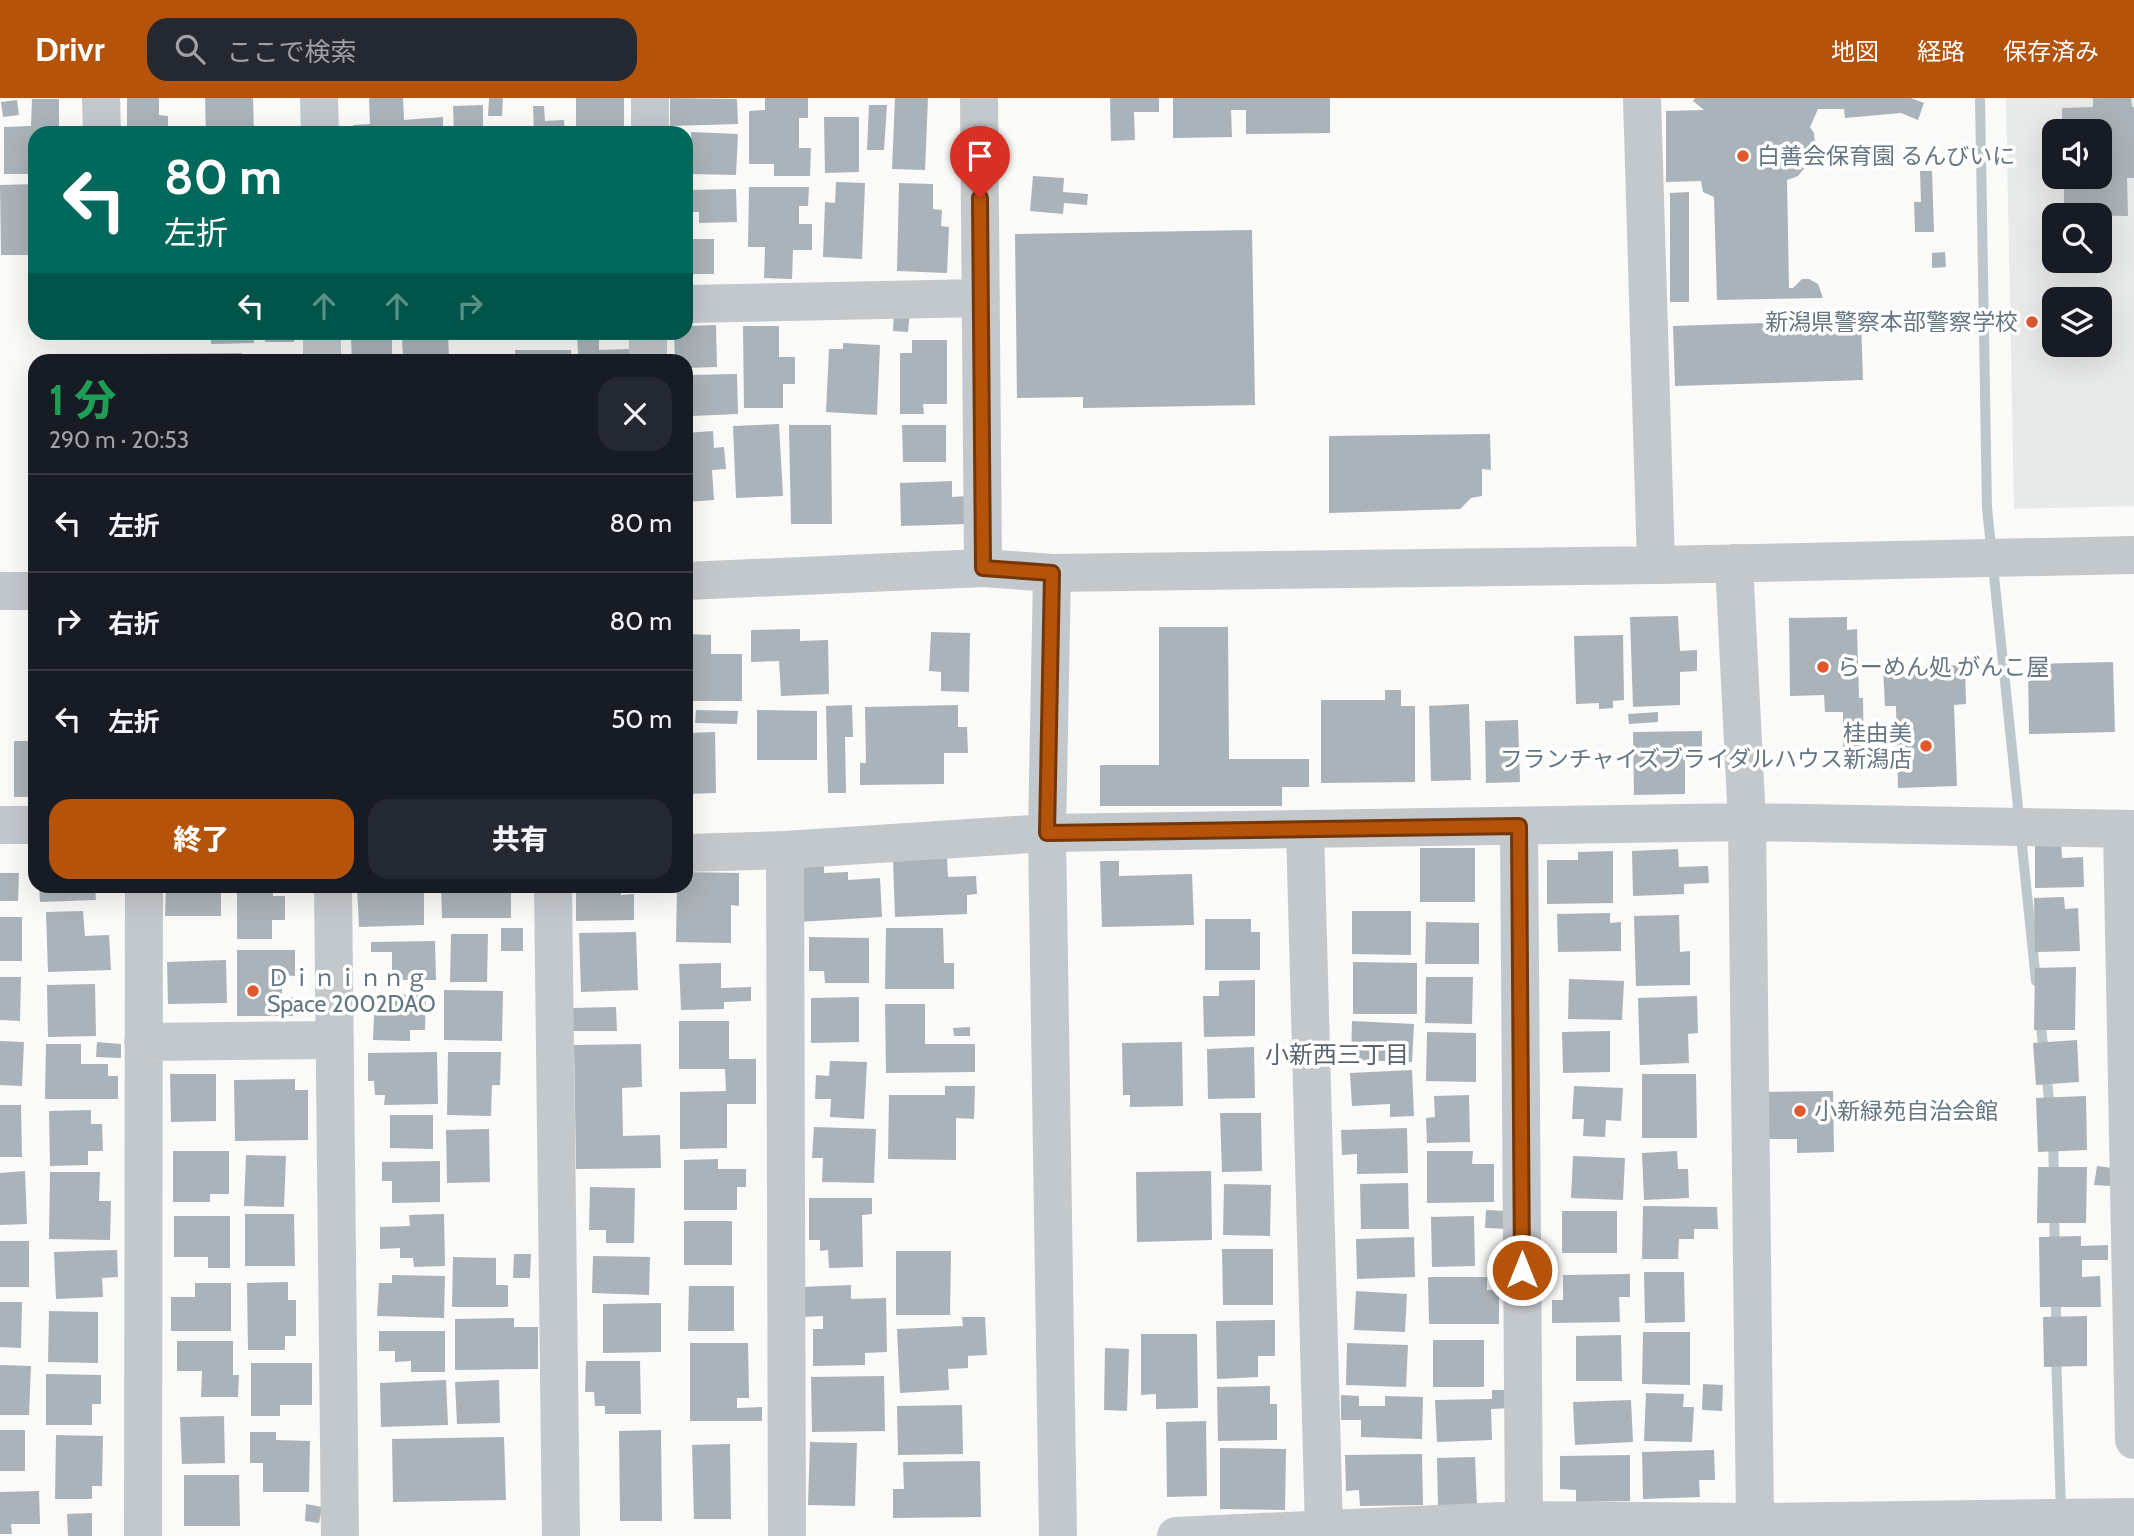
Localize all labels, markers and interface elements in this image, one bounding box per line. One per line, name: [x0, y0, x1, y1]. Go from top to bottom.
search box: [147, 18, 637, 81]
text: Drivr: [35, 29, 105, 69]
icon: search: [171, 30, 209, 68]
text: ここで検索: [227, 36, 357, 68]
text: 地図: [1831, 37, 1879, 66]
text: 経路: [1917, 37, 1965, 66]
text: 保存済み: [2003, 37, 2099, 66]
map controls: [2042, 119, 2112, 357]
button: sound: [2042, 119, 2112, 189]
pin: [950, 126, 1010, 198]
icon: arrive: [961, 137, 999, 175]
place label: 白善会保育園 るんびいに: [1757, 142, 2015, 170]
text: 80 m: [164, 147, 282, 206]
marker: 白善会保育園 るんびいに: [1735, 148, 1751, 164]
icon: left: [49, 154, 140, 245]
button: search: [2042, 203, 2112, 273]
text: 左折: [164, 213, 228, 252]
icon: left: [232, 287, 270, 325]
icon: ahead: [305, 287, 343, 325]
icon: ahead: [378, 287, 416, 325]
icon: right: [451, 287, 489, 325]
button: layers: [2042, 287, 2112, 357]
place label: 新潟県警察本部警察学校: [1765, 308, 2018, 336]
marker: 新潟県警察本部警察学校: [2024, 314, 2040, 330]
text: 1 分: [49, 374, 116, 426]
button: close: [598, 377, 672, 451]
text: 290 m · 20:53: [49, 426, 189, 454]
icon: left: [49, 504, 87, 542]
text: 80 m: [609, 507, 672, 539]
text: 左折: [108, 510, 160, 542]
icon: right: [49, 602, 87, 640]
text: 80 m: [609, 605, 672, 637]
text: 右折: [108, 608, 160, 640]
place label: らーめん処 がんこ屋: [1837, 653, 2049, 681]
marker: らーめん処 がんこ屋: [1815, 659, 1831, 675]
icon: left: [49, 700, 87, 738]
text: 50 m: [611, 703, 672, 735]
text: 左折: [108, 706, 160, 738]
place label: 桂由美 フランチャイズブライダルハウス新潟店: [1500, 719, 1912, 773]
marker: 桂由美 フランチャイズブライダルハウス新潟店: [1918, 738, 1934, 754]
button: 終了: [49, 799, 354, 879]
button: 共有: [368, 799, 672, 879]
place label: Ｄｉｎｉｎｎｇ Space 2002DAO: [267, 964, 436, 1018]
marker: Ｄｉｎｉｎｎｇ Space 2002DAO: [245, 983, 261, 999]
district label: 小新西三丁目: [1265, 1040, 1409, 1069]
place label: 小新緑苑自治会館: [1814, 1097, 1998, 1125]
marker: 小新緑苑自治会館: [1792, 1103, 1808, 1119]
position arrow: [1485, 1233, 1559, 1307]

